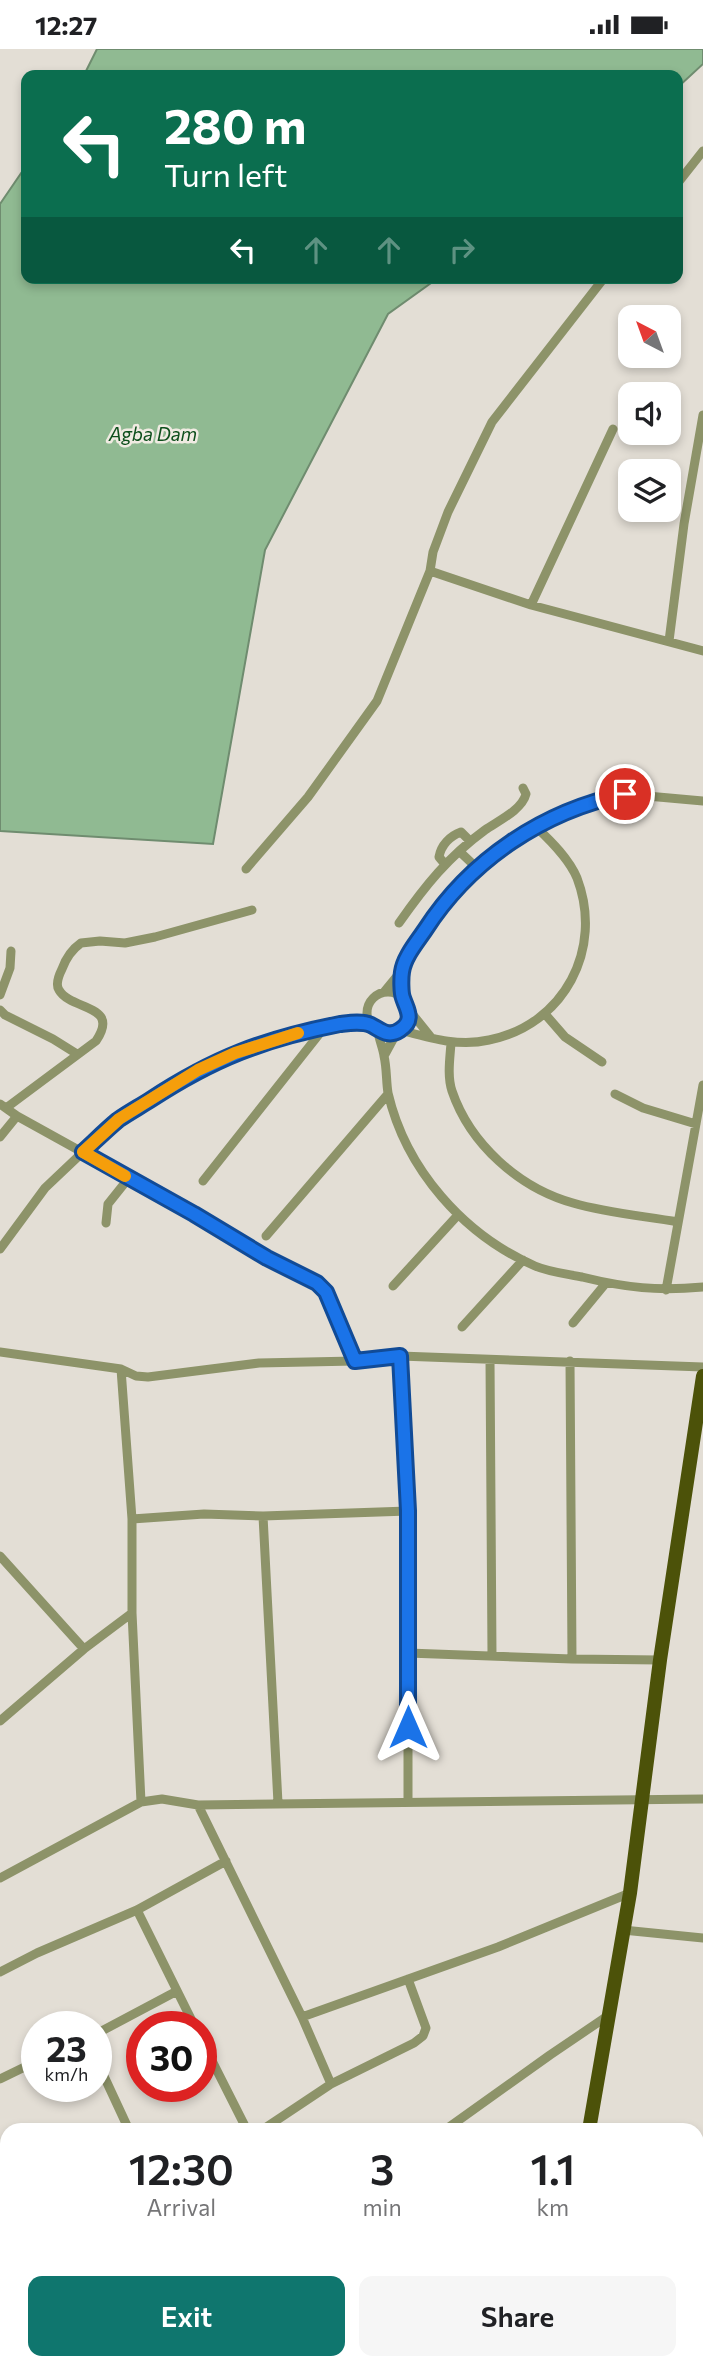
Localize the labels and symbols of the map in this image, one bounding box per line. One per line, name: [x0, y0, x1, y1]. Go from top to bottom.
north arrow: [618, 305, 681, 367]
water label: Agba Dam: [108, 422, 197, 445]
pin: [595, 764, 655, 824]
position arrow: [371, 1690, 445, 1764]
speed limit sign: 30: [126, 2011, 217, 2102]

